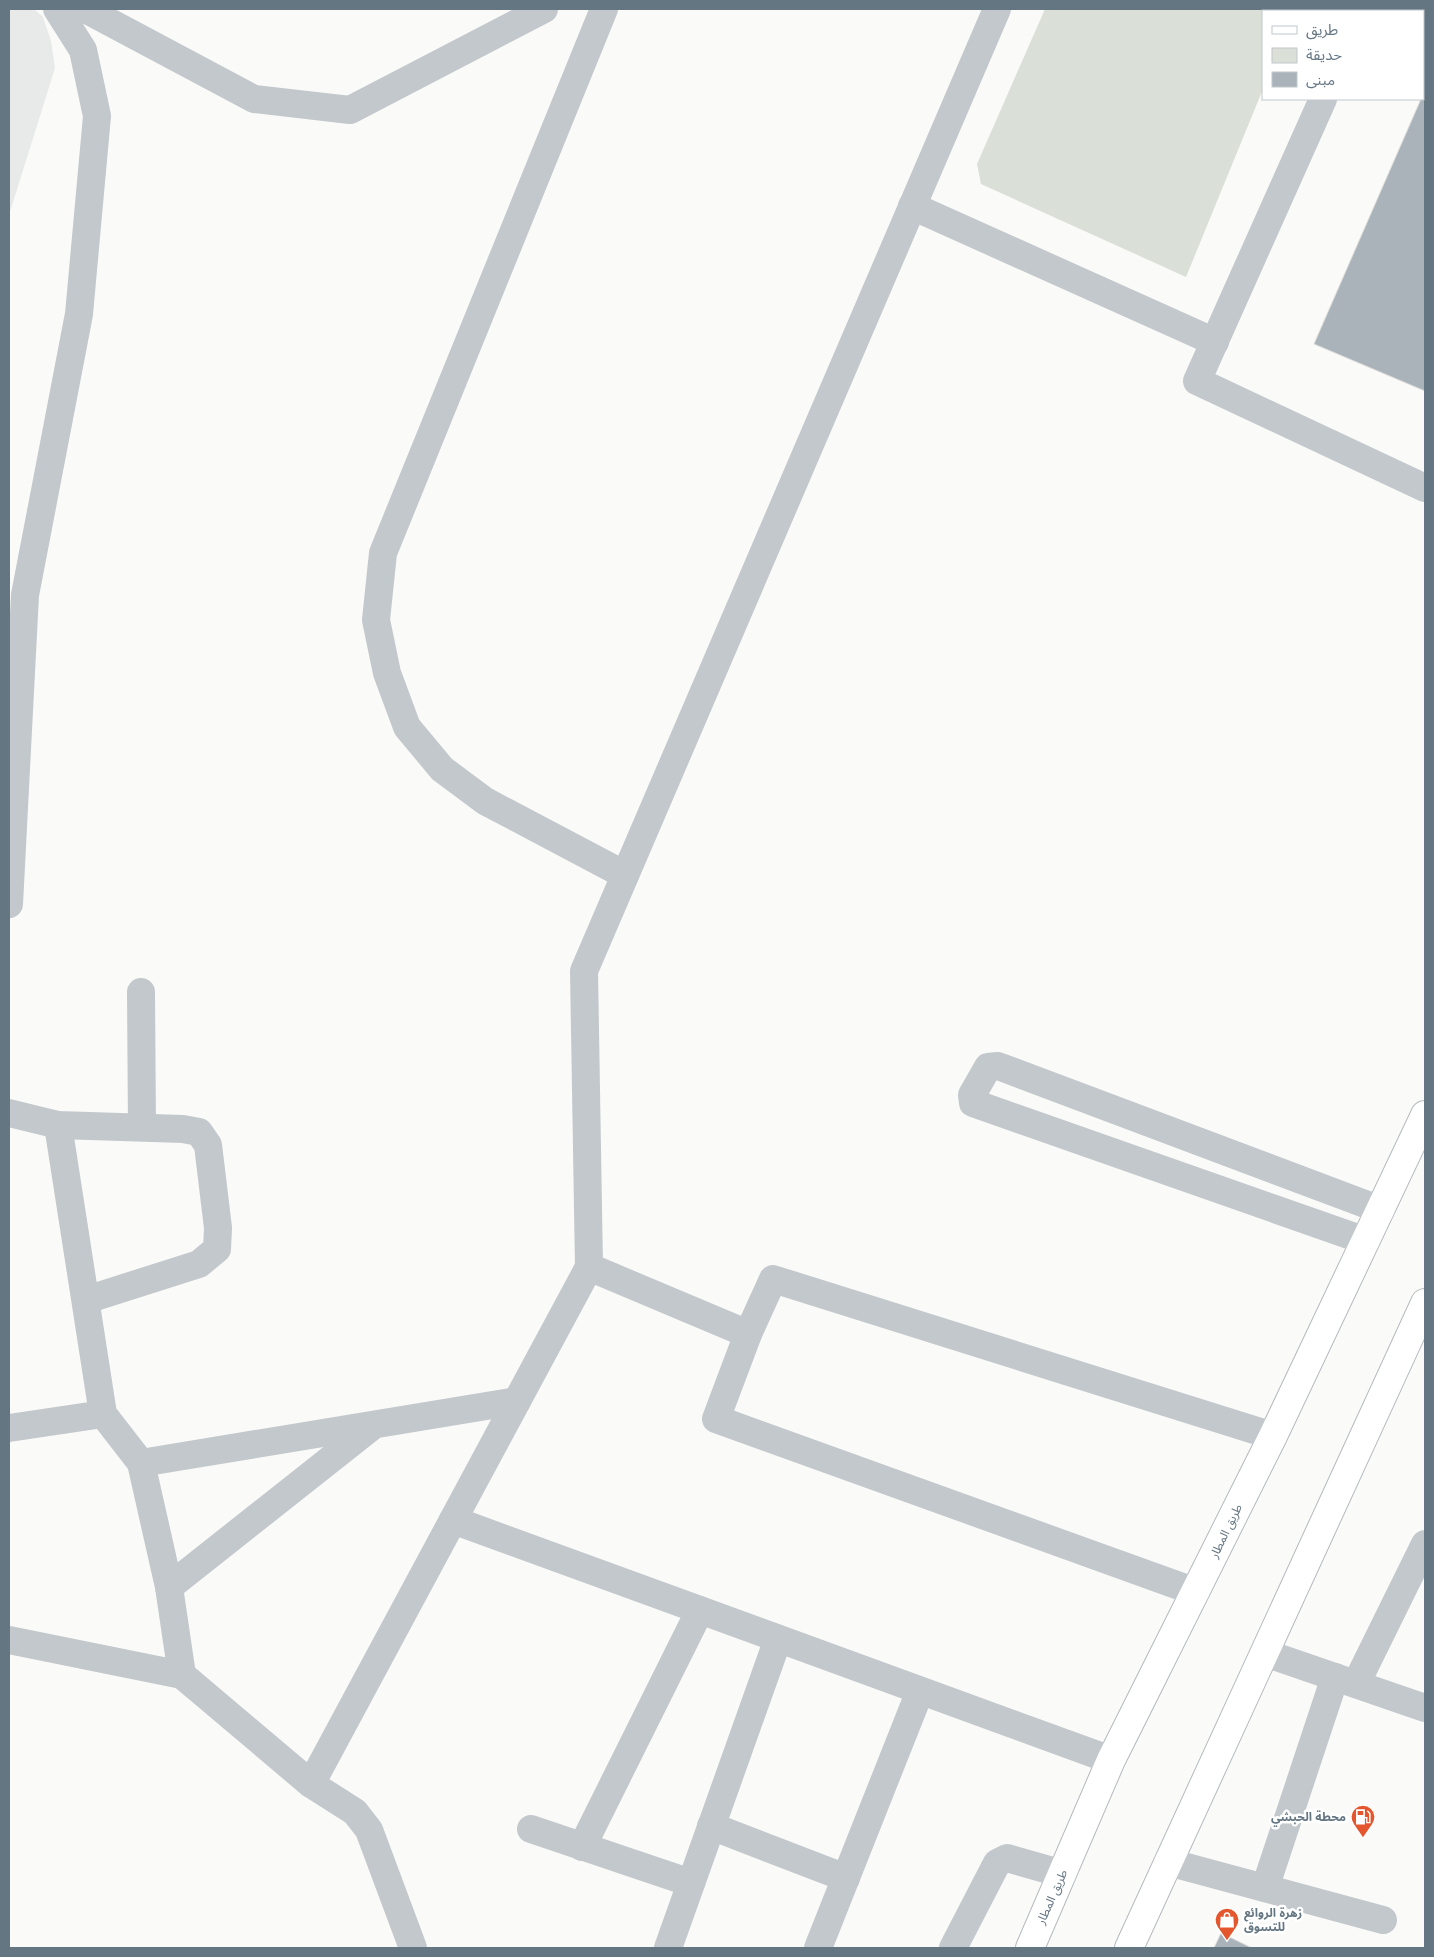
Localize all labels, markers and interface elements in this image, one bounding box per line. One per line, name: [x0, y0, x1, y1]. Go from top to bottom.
legend: [1262, 10, 1424, 100]
text: طريق: [1306, 21, 1338, 40]
text: حديقة: [1306, 46, 1342, 63]
text: مبنى: [1306, 71, 1335, 89]
street label: طريق المطار: [1206, 1502, 1246, 1562]
fuel station icon: محطة الحبشي: [1350, 1804, 1376, 1838]
place label: محطة الحبشي: [1271, 1810, 1346, 1827]
street label: طريق المطار: [1033, 1867, 1071, 1928]
place label: زهرة الروائع للتسوق: [1244, 1906, 1302, 1934]
shop icon: زهرة الروائع للتسوق: [1214, 1907, 1240, 1941]

